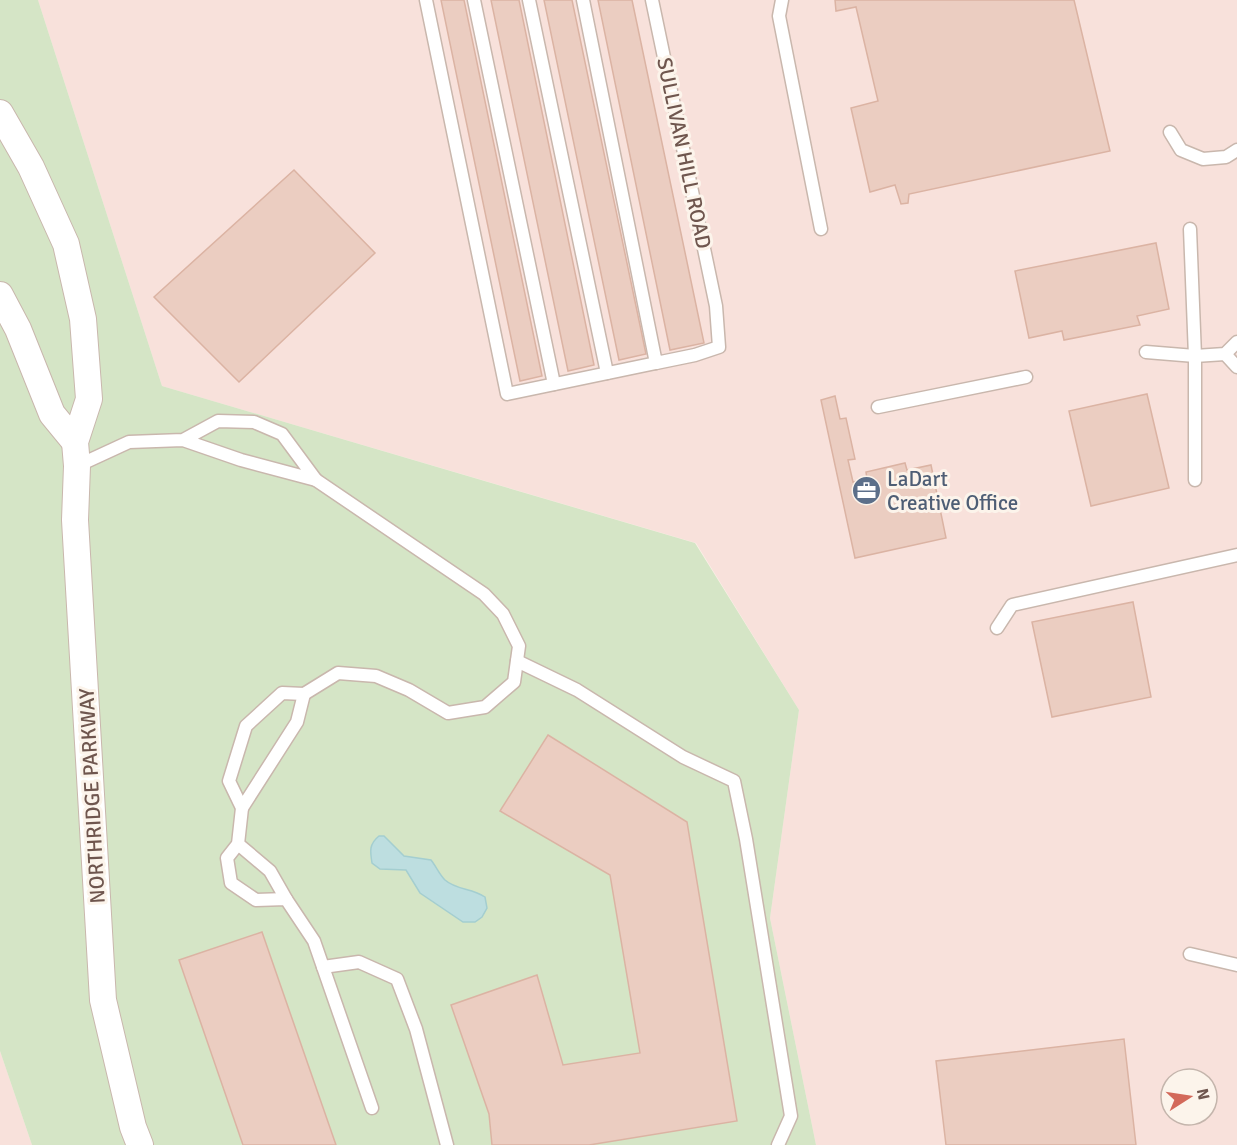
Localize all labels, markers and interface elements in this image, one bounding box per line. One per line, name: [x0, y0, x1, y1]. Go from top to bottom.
street label: SULLIVAN HILL ROAD: [651, 55, 717, 251]
place label: LaDart Creative Office: [887, 466, 1018, 516]
office icon: LaDart Creative Office: [850, 475, 882, 507]
street label: NORTHRIDGE PARKWAY: [73, 687, 111, 904]
north arrow: [1159, 1067, 1219, 1127]
text: N: [1192, 1087, 1214, 1102]

